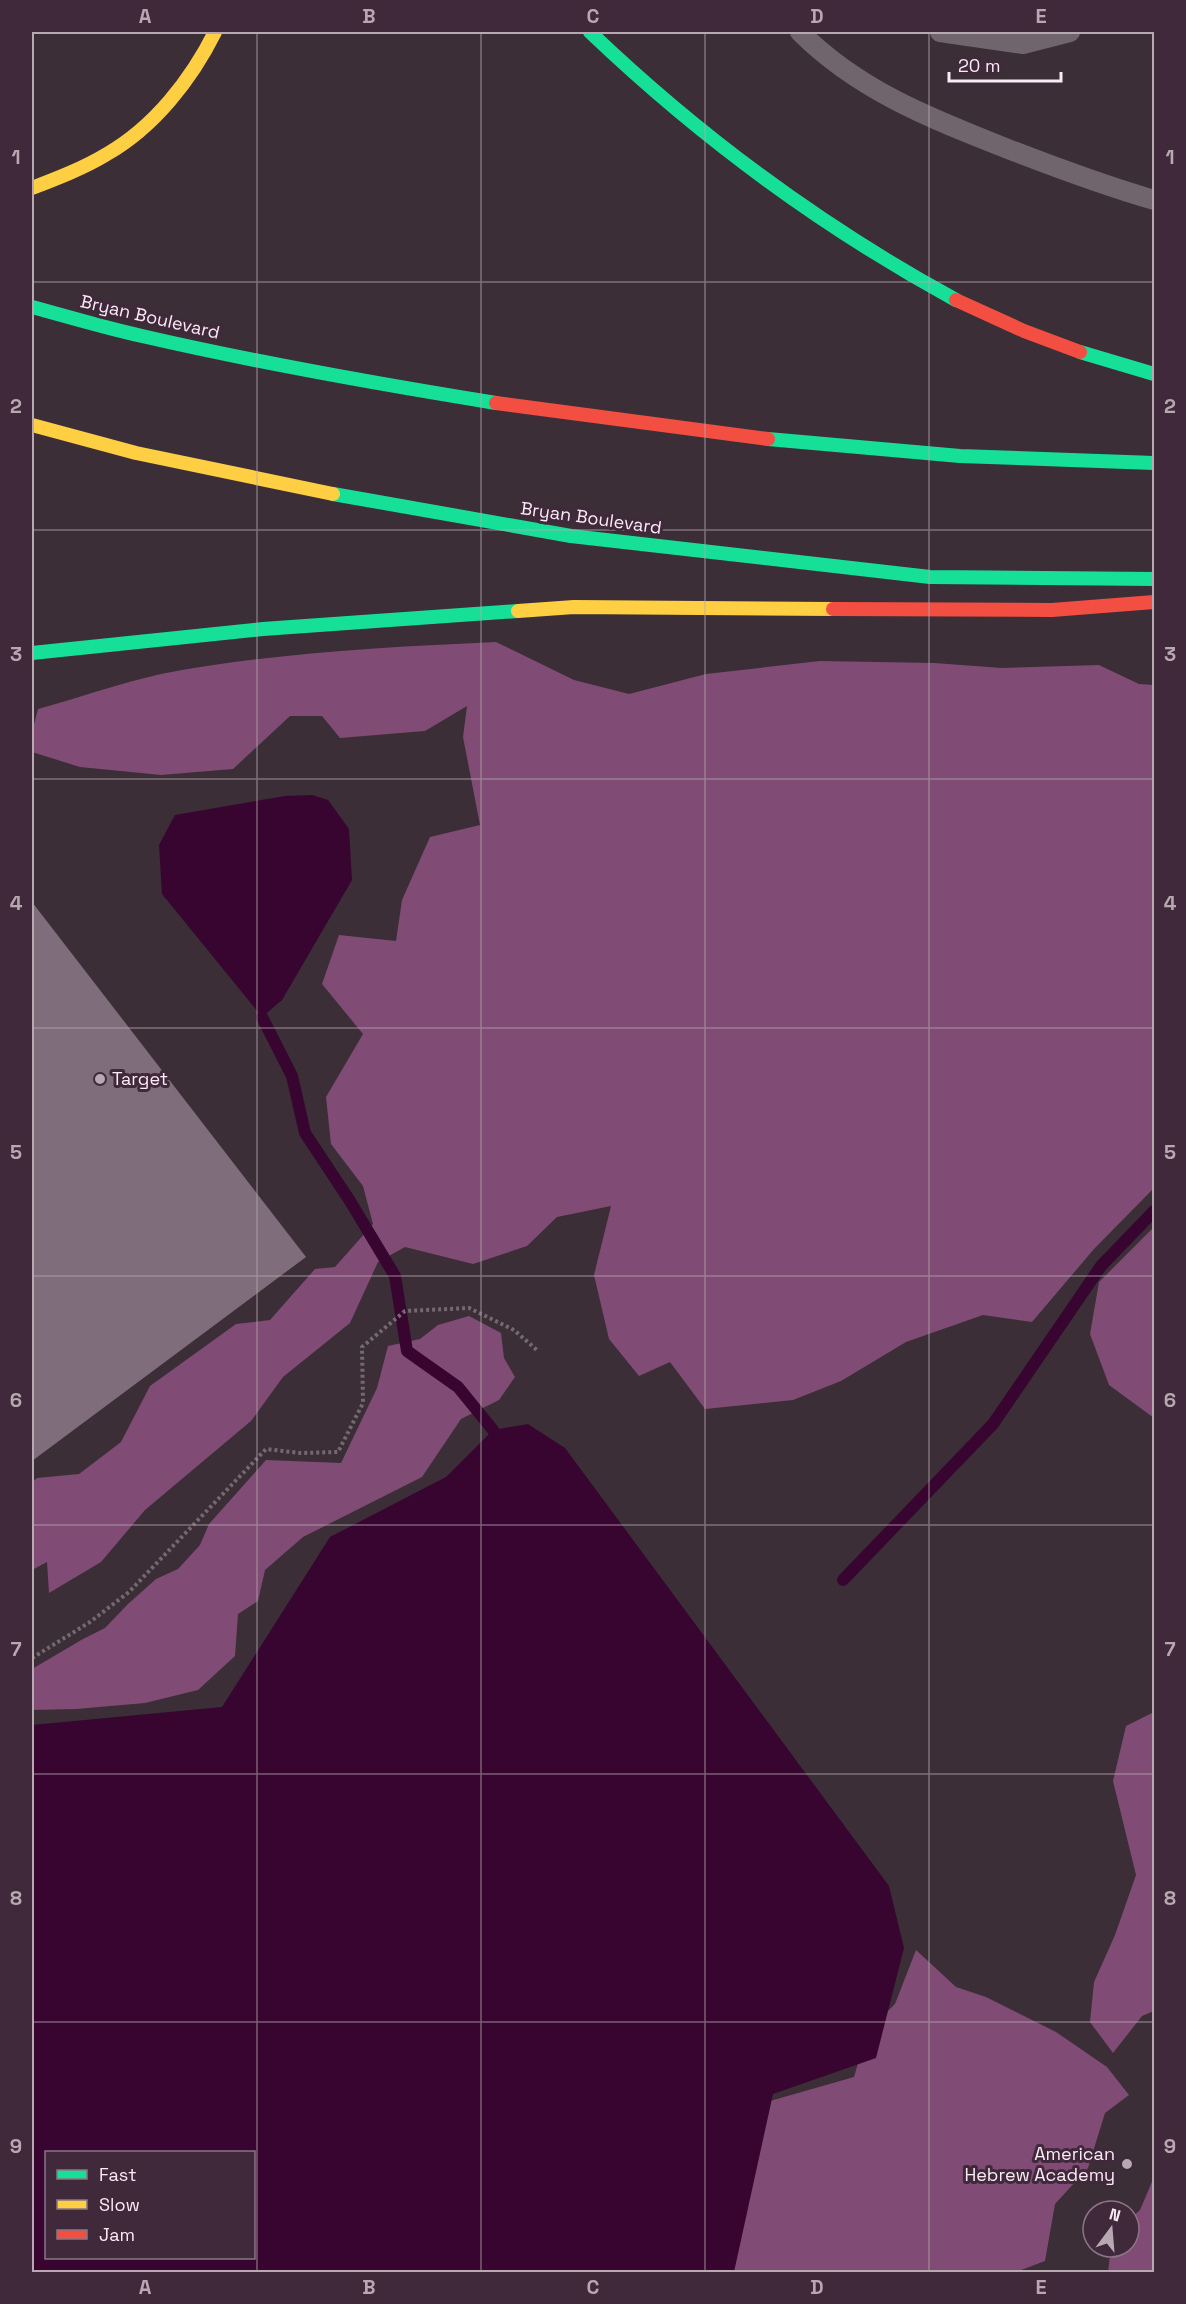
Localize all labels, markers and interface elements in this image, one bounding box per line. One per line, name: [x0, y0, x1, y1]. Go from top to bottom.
text: A: [139, 3, 152, 29]
text: B: [362, 3, 376, 29]
text: C: [587, 3, 600, 29]
text: D: [810, 3, 824, 29]
text: E: [1035, 3, 1047, 29]
scale bar: [949, 45, 1062, 83]
text: 20 m: [958, 54, 1001, 77]
text: 1: [11, 144, 21, 170]
text: 1: [1165, 144, 1175, 170]
street label: Bryan Boulevard: [78, 289, 222, 344]
text: 2: [10, 393, 22, 419]
text: 2: [1164, 393, 1176, 419]
street label: Bryan Boulevard: [519, 496, 663, 539]
text: 3: [10, 641, 22, 667]
text: 3: [1164, 641, 1176, 667]
text: 4: [10, 890, 23, 916]
text: 4: [1164, 890, 1177, 916]
place label: Target: [112, 1067, 168, 1090]
marker: Target: [93, 1072, 107, 1086]
text: 5: [10, 1139, 22, 1165]
text: 5: [1164, 1139, 1176, 1165]
text: 6: [10, 1387, 22, 1413]
text: 6: [1164, 1387, 1176, 1413]
text: 7: [10, 1636, 22, 1662]
text: 7: [1164, 1636, 1176, 1662]
text: 8: [10, 1885, 22, 1911]
text: 8: [1164, 1885, 1176, 1911]
text: 9: [10, 2133, 22, 2159]
text: 9: [1164, 2133, 1176, 2159]
place label: American Hebrew Academy: [964, 2142, 1115, 2186]
legend: [45, 2151, 255, 2259]
marker: American Hebrew Academy: [1120, 2157, 1134, 2171]
text: Fast: [99, 2163, 136, 2186]
text: Slow: [99, 2193, 140, 2216]
north arrow: [1081, 2199, 1141, 2259]
text: N: [1107, 2203, 1123, 2227]
text: Jam: [99, 2223, 135, 2246]
text: A: [139, 2274, 152, 2300]
text: B: [362, 2274, 376, 2300]
text: C: [587, 2274, 600, 2300]
text: D: [810, 2274, 824, 2300]
text: E: [1035, 2274, 1047, 2300]

